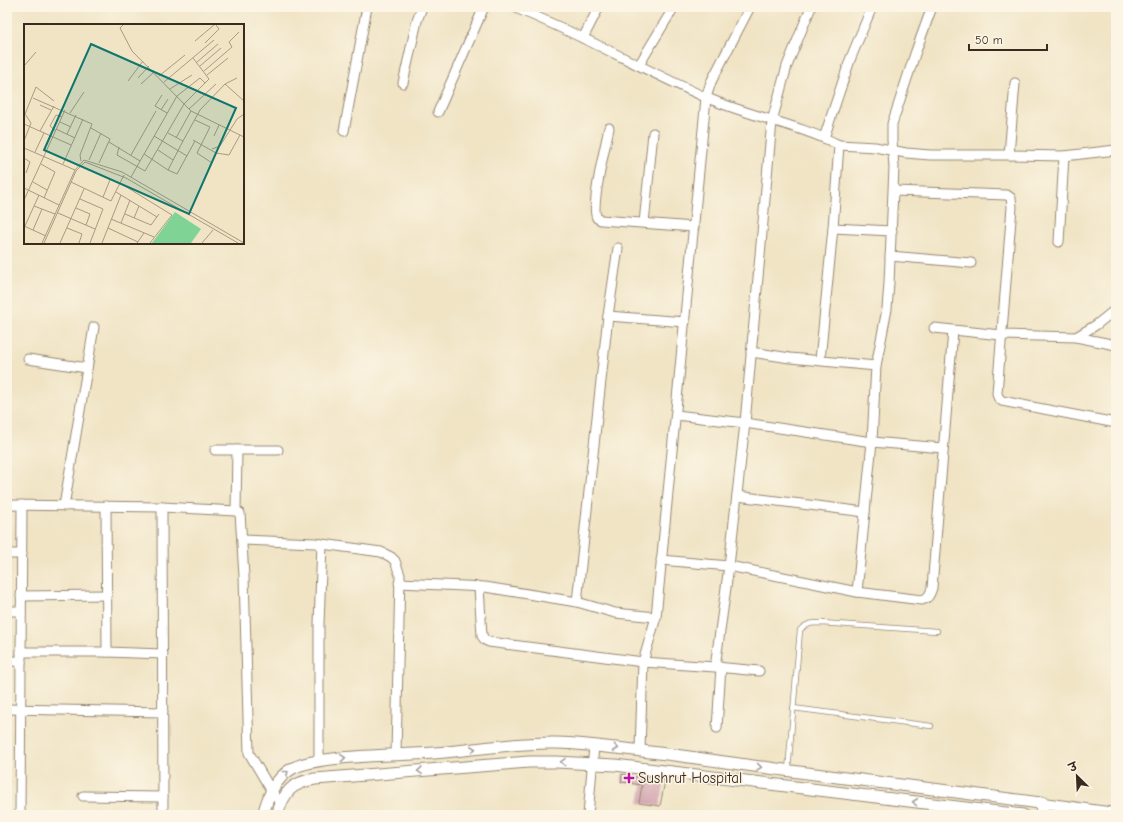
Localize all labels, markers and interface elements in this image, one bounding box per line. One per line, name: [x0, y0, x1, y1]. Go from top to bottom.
inset map: [24, 24, 244, 244]
scale bar: [969, 26, 1047, 52]
text: 50 m: [975, 33, 1003, 47]
one-way arrow: [613, 743, 619, 752]
one-way arrow: [470, 744, 476, 753]
one-way arrow: [340, 754, 346, 763]
north arrow: [1057, 756, 1097, 796]
one-way arrow: [560, 758, 566, 766]
text: उ: [1066, 759, 1081, 775]
one-way arrow: [756, 762, 762, 771]
one-way arrow: [417, 767, 423, 776]
place label: Sushrut Hospital: [638, 769, 742, 787]
one-way arrow: [282, 771, 289, 778]
marker: Sushrut Hospital: [623, 772, 635, 784]
one-way arrow: [912, 798, 918, 807]

